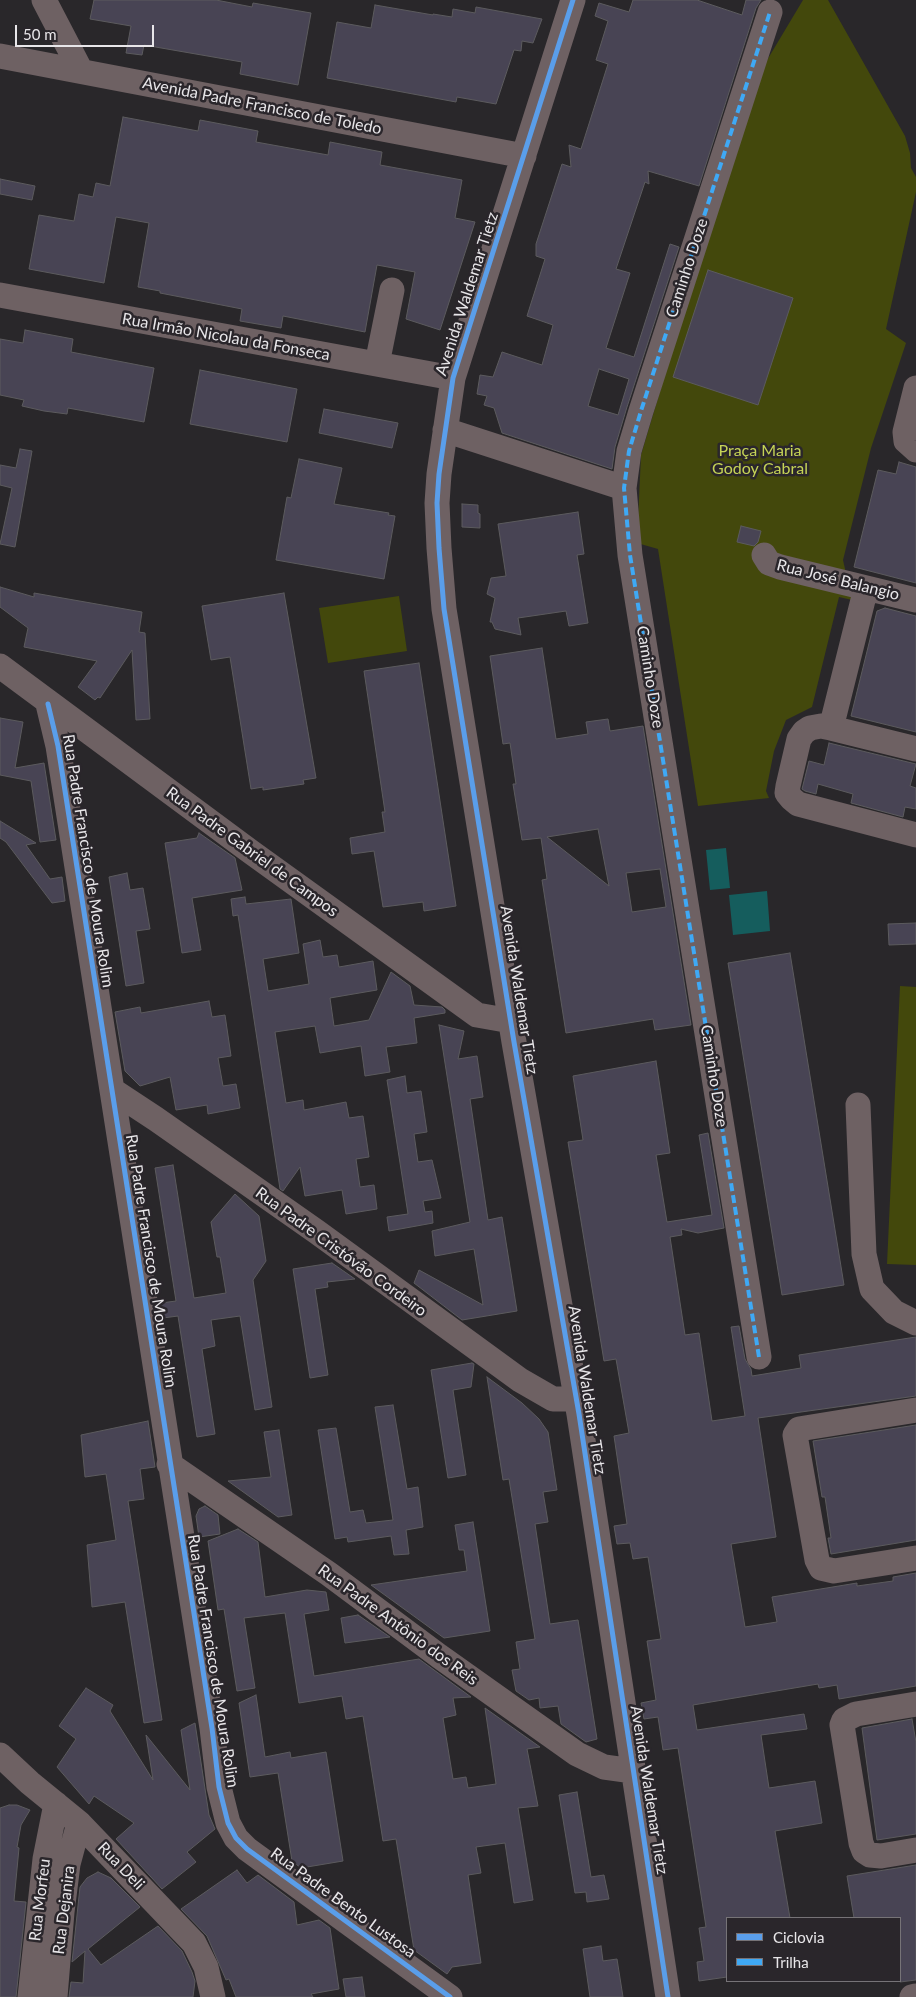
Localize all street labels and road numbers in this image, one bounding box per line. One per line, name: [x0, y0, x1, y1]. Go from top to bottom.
street label: Avenida Padre Francisco de Toledo: [141, 73, 383, 139]
street label: Avenida Waldemar Tietz: [431, 210, 503, 378]
street label: Caminho Doze: [662, 216, 712, 320]
street label: Rua Irmão Nicolau da Fonseca: [121, 309, 331, 365]
street label: Rua José Balangio: [775, 555, 901, 605]
street label: Caminho Doze: [632, 625, 668, 729]
street label: Rua Padre Francisco de Moura Rolim: [58, 733, 118, 989]
street label: Rua Padre Gabriel de Campos: [162, 783, 342, 921]
street label: Avenida Waldemar Tietz: [496, 904, 542, 1076]
street label: Caminho Doze: [696, 1024, 732, 1128]
street label: Rua Padre Francisco de Moura Rolim: [121, 1133, 181, 1389]
street label: Rua Padre Cristóvão Cordeiro: [252, 1183, 430, 1321]
street label: Avenida Waldemar Tietz: [564, 1304, 610, 1476]
street label: Rua Padre Francisco de Moura Rolim: [183, 1533, 243, 1789]
street label: Rua Padre Antônio dos Reis: [314, 1560, 482, 1690]
street label: Avenida Waldemar Tietz: [626, 1704, 672, 1876]
street label: Rua Deli: [94, 1838, 148, 1894]
street label: Rua Padre Bento Lustosa: [267, 1844, 419, 1962]
street label: Rua Morfeu: [25, 1858, 55, 1942]
street label: Rua Dejanira: [49, 1864, 79, 1956]

